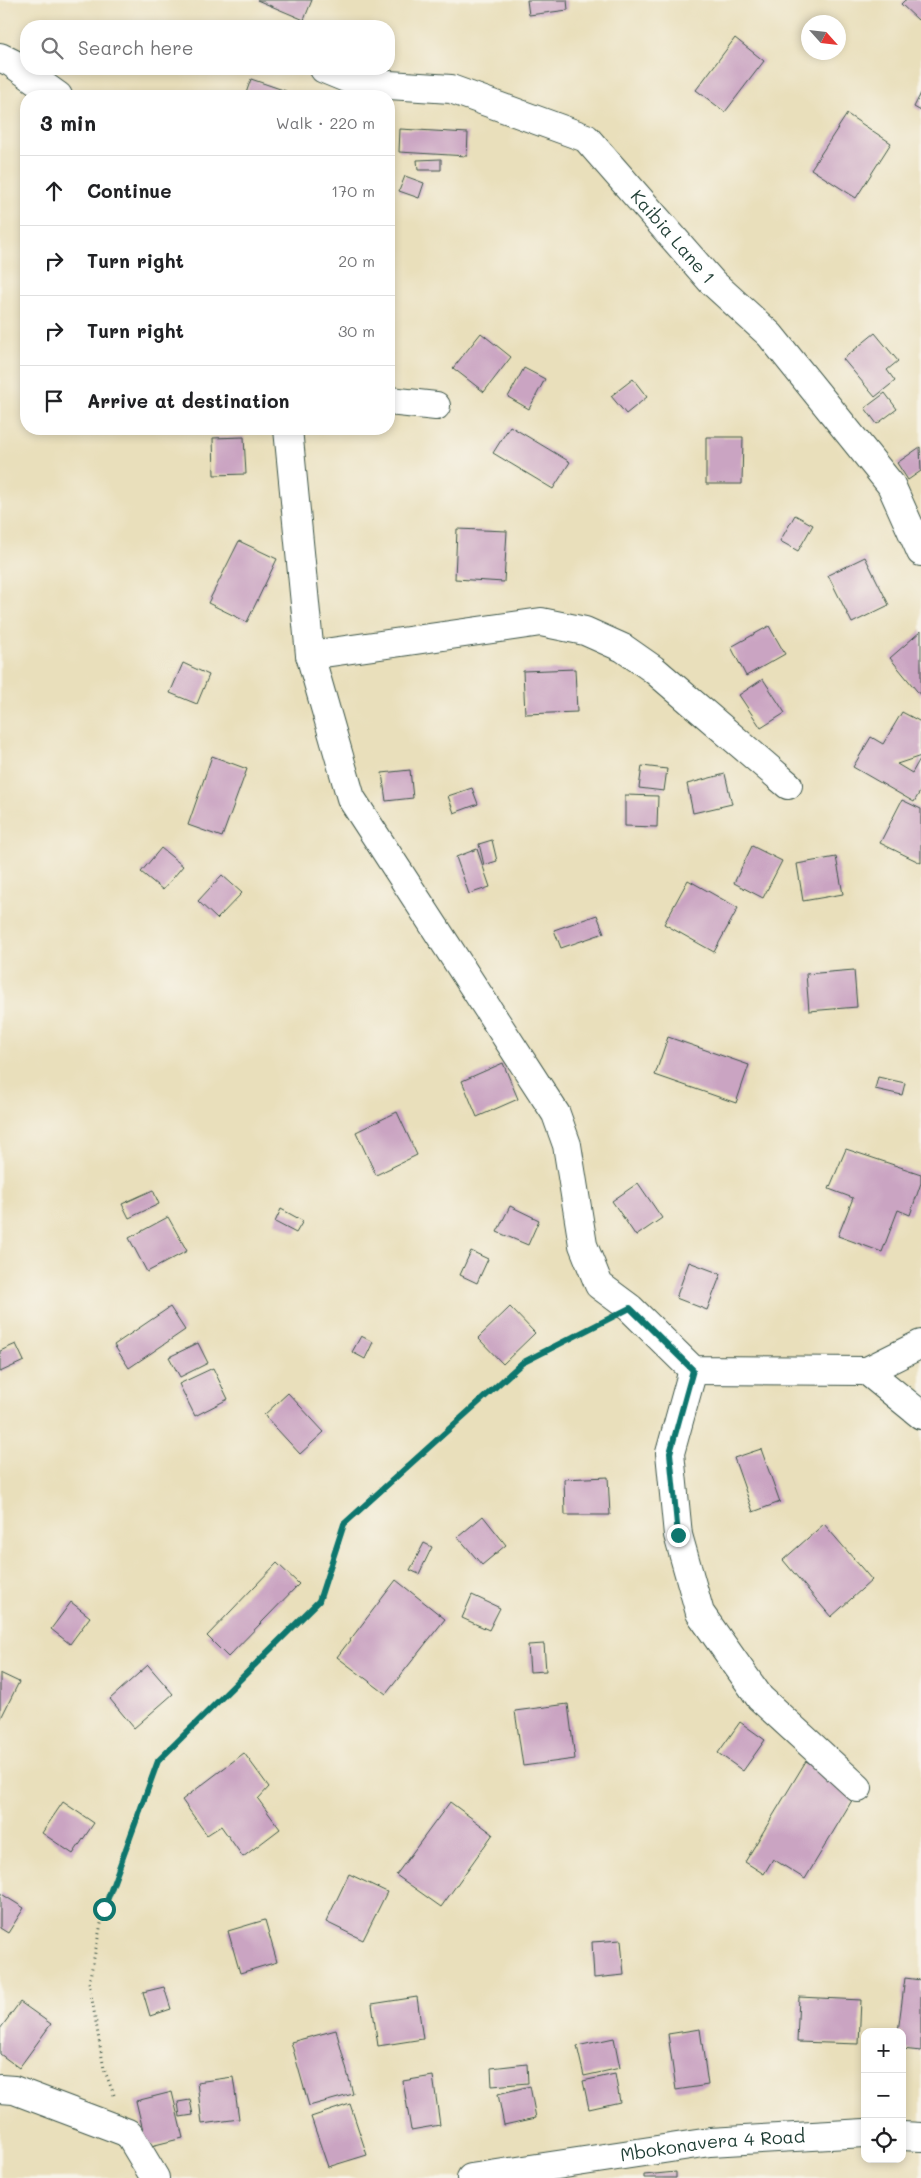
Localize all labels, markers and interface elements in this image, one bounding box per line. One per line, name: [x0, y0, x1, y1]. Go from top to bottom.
north arrow: [801, 15, 846, 60]
search box: [20, 20, 395, 75]
icon: search: [38, 34, 66, 62]
text: Search here: [78, 35, 194, 60]
text: 3 min: [40, 109, 96, 136]
text: Walk · 220 m: [276, 112, 375, 133]
icon: ahead: [40, 177, 68, 205]
text: Continue: [87, 178, 172, 203]
text: 170 m: [331, 180, 375, 201]
street label: Kaibia Lane 1: [626, 184, 721, 288]
icon: right: [40, 247, 68, 275]
text: Turn right: [87, 248, 184, 273]
text: 20 m: [338, 250, 375, 271]
icon: right: [40, 317, 68, 345]
text: Turn right: [87, 318, 184, 343]
text: 30 m: [338, 320, 375, 341]
icon: arrive: [40, 387, 68, 415]
text: Arrive at destination: [87, 388, 290, 413]
route end: [667, 1524, 690, 1547]
route start: [93, 1898, 116, 1921]
map controls: [861, 2028, 906, 2163]
button: +: [861, 2028, 906, 2073]
button: −: [861, 2073, 906, 2118]
button: locate: [861, 2118, 906, 2163]
street label: Mbokonavera 4 Road: [618, 2124, 806, 2166]

